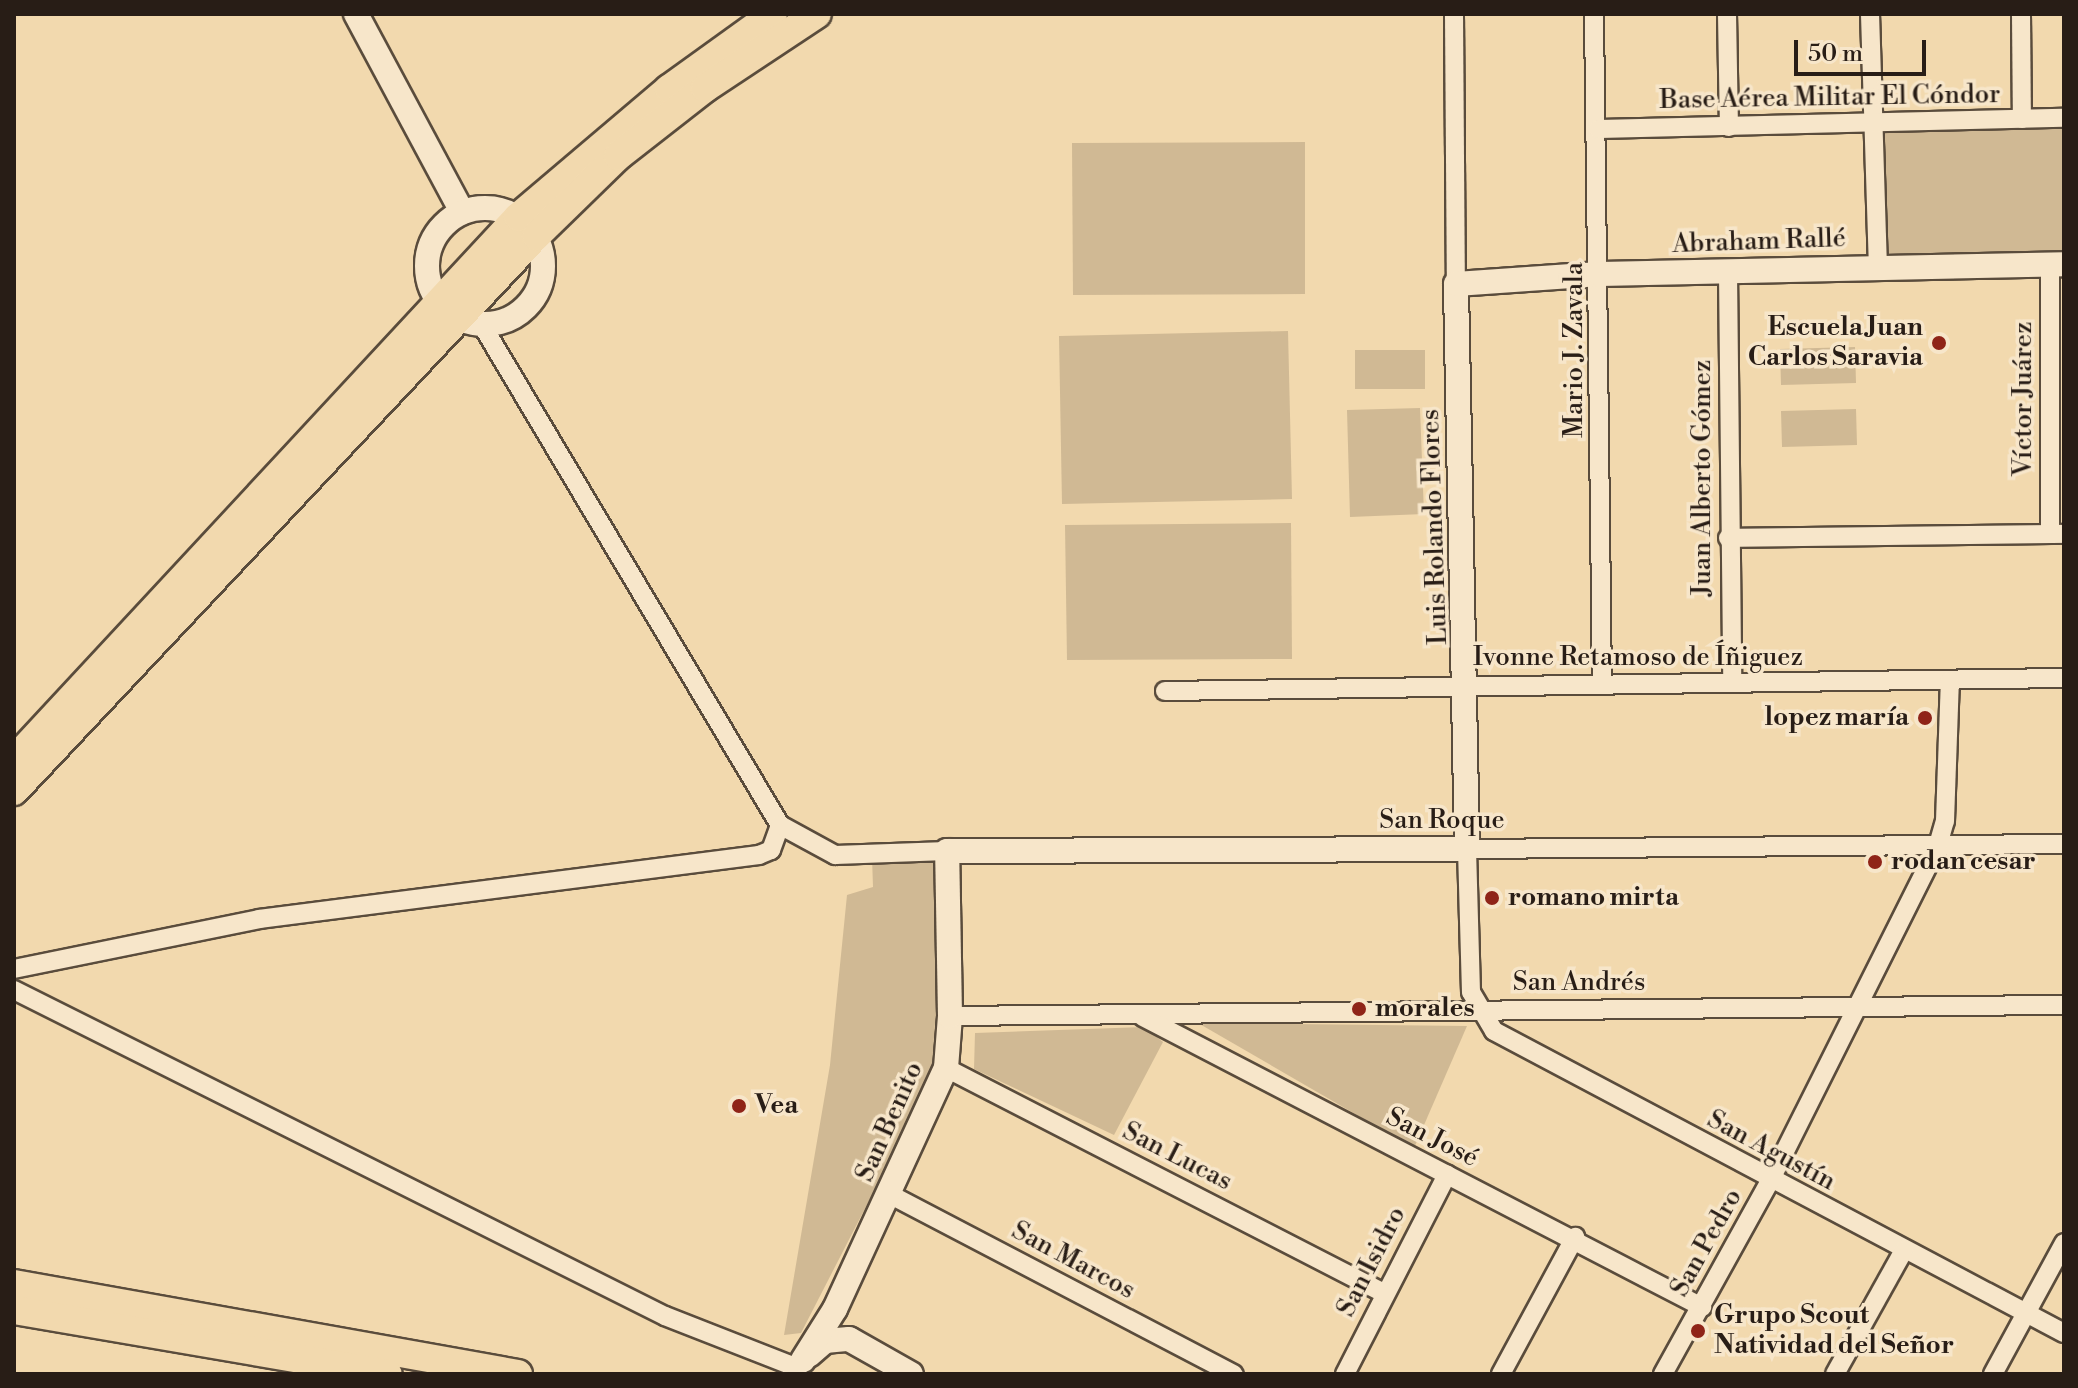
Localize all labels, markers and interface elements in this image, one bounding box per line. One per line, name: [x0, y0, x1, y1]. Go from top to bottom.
scale bar: [1798, 24, 1930, 74]
text: 50 m: [1808, 39, 1863, 69]
street label: Base Aérea Militar El Cóndor: [1659, 79, 2001, 117]
street label: Abraham Rallé: [1672, 223, 1846, 261]
street label: Mario J. Zavala: [1559, 262, 1591, 438]
place label: Escuela Juan Carlos Saravia: [1748, 312, 1923, 374]
street label: Víctor Juárez: [2008, 322, 2040, 476]
marker: Escuela Juan Carlos Saravia: [1930, 334, 1948, 352]
street label: Juan Alberto Gómez: [1687, 360, 1719, 596]
street label: Luis Rolando Flores: [1415, 409, 1455, 645]
street label: Ivonne Retamoso de Íñiguez: [1473, 642, 1803, 674]
place label: lopez maría: [1764, 702, 1909, 734]
marker: lopez maría: [1916, 709, 1934, 727]
street label: San Roque: [1379, 805, 1505, 837]
place label: rodan cesar: [1891, 846, 2036, 878]
marker: rodan cesar: [1866, 853, 1884, 871]
place label: romano mirta: [1508, 882, 1679, 914]
marker: romano mirta: [1483, 889, 1501, 907]
street label: San Andrés: [1513, 967, 1645, 999]
place label: morales: [1375, 993, 1475, 1025]
marker: morales: [1350, 1000, 1368, 1018]
street label: San Benito: [850, 1057, 930, 1187]
place label: Vea: [755, 1090, 798, 1122]
marker: Vea: [730, 1097, 748, 1115]
street label: San José: [1381, 1102, 1483, 1174]
street label: San Agustín: [1702, 1104, 1840, 1198]
street label: San Lucas: [1117, 1116, 1237, 1198]
street label: San Pedro: [1665, 1184, 1749, 1302]
street label: San Isidro: [1331, 1202, 1413, 1322]
street label: San Marcos: [1006, 1216, 1140, 1306]
place label: Grupo Scout Natividad del Señor: [1714, 1300, 1954, 1362]
marker: Grupo Scout Natividad del Señor: [1689, 1322, 1707, 1340]

